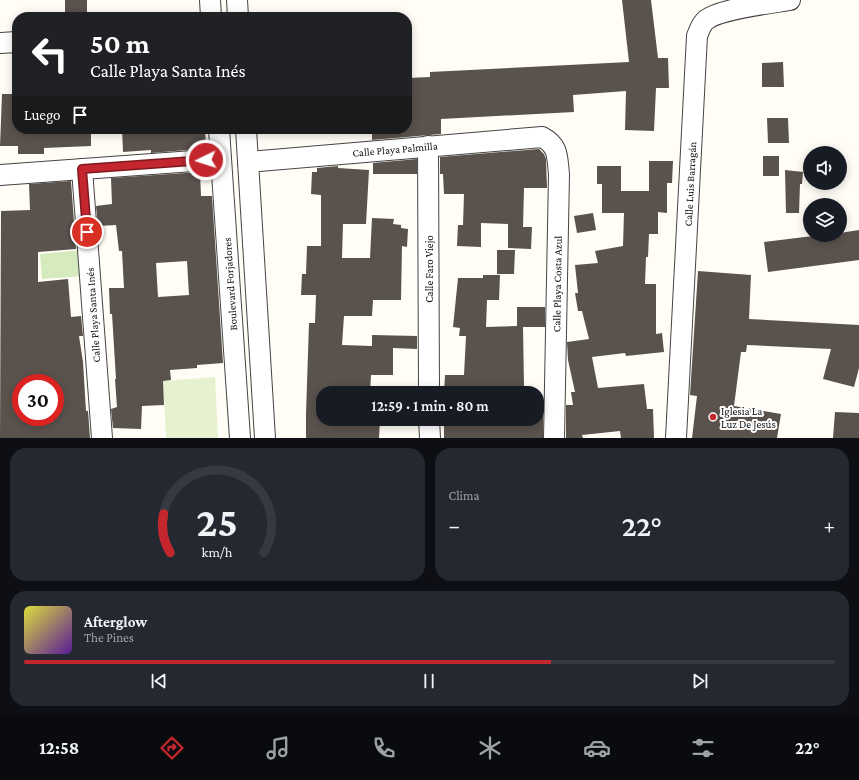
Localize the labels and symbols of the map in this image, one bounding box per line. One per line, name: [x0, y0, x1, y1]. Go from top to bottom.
position arrow: [185, 139, 227, 181]
street label: Calle Playa Palmilla: [352, 139, 438, 160]
street label: Calle Luis Barragán: [682, 141, 699, 227]
pin: [70, 215, 104, 249]
street label: Calle Faro Viejo: [423, 235, 436, 303]
street label: Calle Playa Costa Azul: [550, 236, 565, 332]
street label: Boulevard Forjadores: [221, 237, 240, 331]
street label: Calle Playa Santa Inés: [84, 267, 103, 363]
speed limit sign: 30: [12, 374, 64, 426]
place label: Iglesia La Luz De Jesús: [721, 405, 776, 431]
marker: Iglesia La Luz De Jesús: [708, 412, 718, 422]

